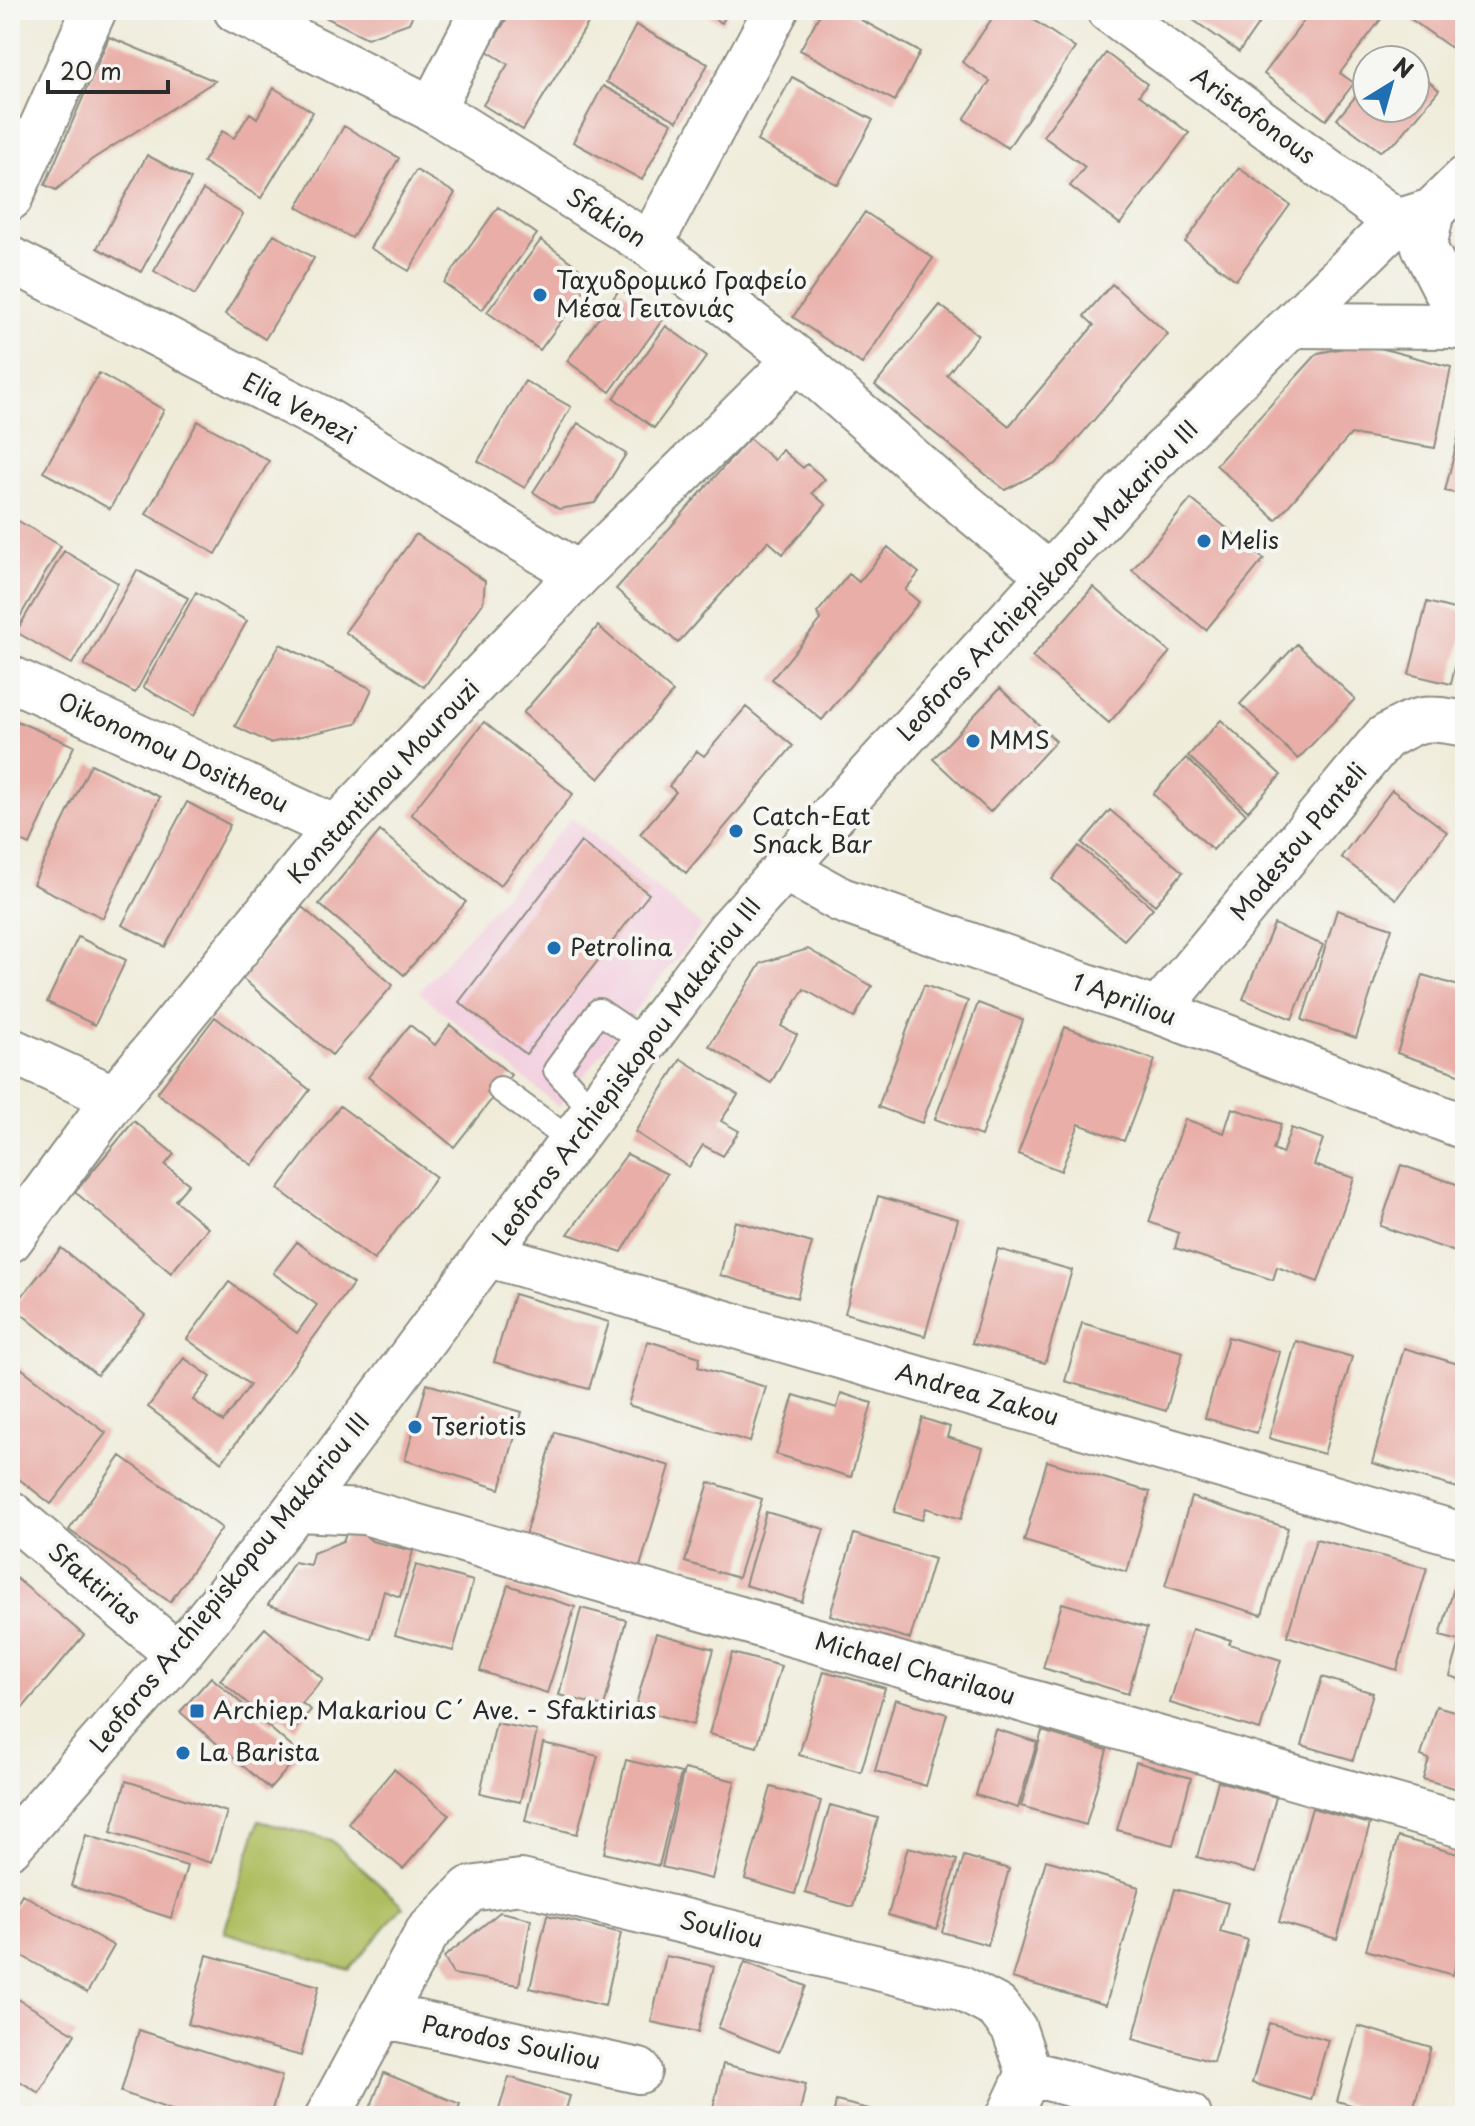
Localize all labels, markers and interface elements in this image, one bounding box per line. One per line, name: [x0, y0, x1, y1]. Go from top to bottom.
scale bar: [48, 44, 168, 94]
north arrow: [1351, 44, 1431, 124]
text: N: [1387, 48, 1421, 85]
text: 20 m: [60, 52, 122, 88]
street label: Aristofonous: [1185, 57, 1324, 172]
street label: Sfakion: [560, 178, 654, 255]
place label: Ταχυδρομικό Γραφείο Μέσα Γειτονιάς: [556, 261, 807, 325]
marker: Ταχυδρομικό Γραφείο Μέσα Γειτονιάς: [531, 286, 549, 304]
street label: Elia Venezi: [237, 362, 363, 452]
street label: Leoforos Archiepiskopou Makariou III: [887, 411, 1206, 749]
place label: Melis: [1220, 521, 1279, 557]
marker: Melis: [1195, 532, 1213, 550]
street label: Konstantinou Mourouzi: [278, 670, 487, 891]
street label: Oikonomou Dositheou: [53, 682, 295, 820]
place label: MMS: [989, 721, 1050, 757]
marker: MMS: [964, 732, 982, 750]
street label: Modestou Panteli: [1220, 754, 1375, 928]
place label: Catch-Eat Snack Bar: [752, 797, 872, 861]
marker: Catch-Eat Snack Bar: [727, 822, 745, 840]
street label: Leoforos Archiepiskopou Makariou III: [482, 889, 769, 1253]
place label: Petrolina: [570, 928, 672, 964]
marker: Petrolina: [545, 939, 563, 957]
street label: 1 Apriliou: [1068, 963, 1182, 1033]
street label: Andrea Zakou: [892, 1353, 1063, 1434]
street label: Leoforos Archiepiskopou Makariou III: [80, 1404, 377, 1760]
place label: Tseriotis: [431, 1407, 526, 1443]
marker: Tseriotis: [406, 1418, 424, 1436]
street label: Sfaktirias: [41, 1533, 150, 1632]
street label: Michael Charilaou: [811, 1621, 1020, 1713]
place label: Archiep. Makariou C´ Ave. - Sfaktirias: [213, 1691, 656, 1727]
marker: Archiep. Makariou C´ Ave. - Sfaktirias: [188, 1702, 206, 1720]
place label: La Barista: [199, 1733, 319, 1769]
marker: La Barista: [174, 1744, 192, 1762]
street label: Souliou: [676, 1900, 767, 1956]
street label: Parodos Souliou: [419, 2005, 604, 2078]

